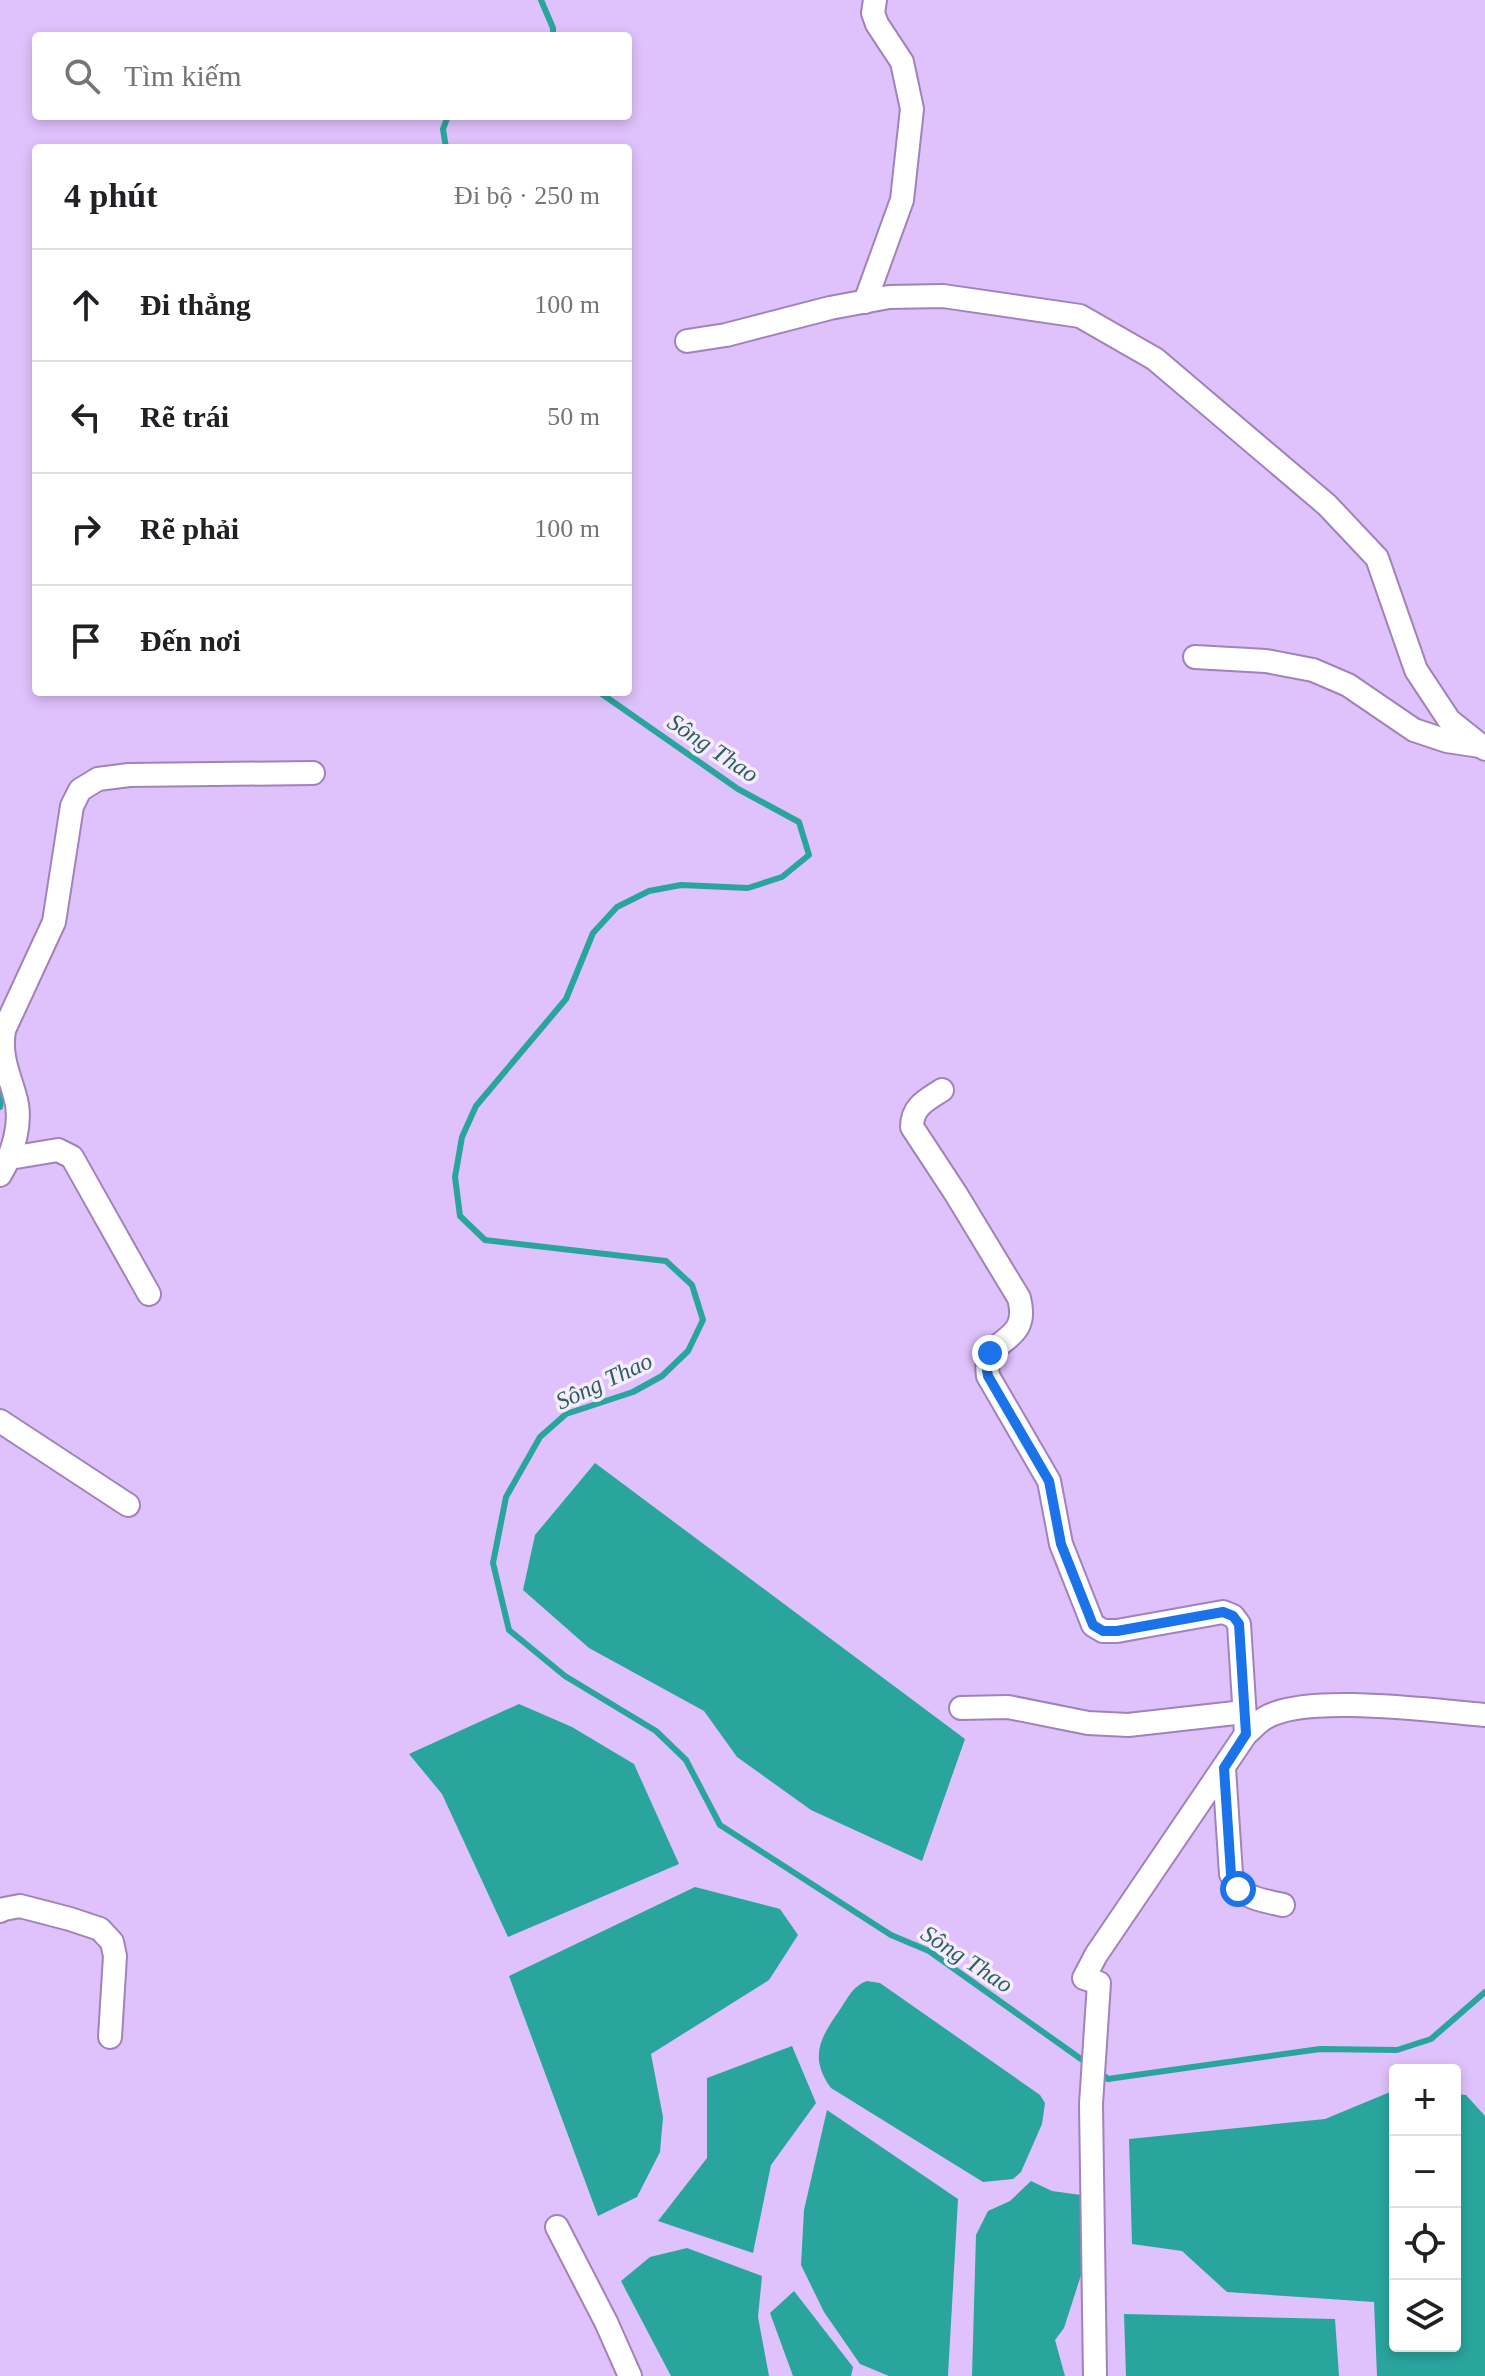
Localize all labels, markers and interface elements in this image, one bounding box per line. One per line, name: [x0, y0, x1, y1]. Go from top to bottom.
search box: [32, 32, 632, 120]
icon: search: [60, 54, 104, 98]
text: Tìm kiếm: [124, 59, 241, 92]
text: 4 phút: [64, 177, 158, 214]
text: Đi bộ · 250 m: [454, 181, 600, 210]
icon: ahead: [64, 283, 108, 327]
text: Đi thẳng: [140, 288, 251, 321]
text: 100 m: [534, 290, 600, 319]
icon: left: [64, 395, 108, 439]
text: Rẽ trái: [140, 400, 229, 433]
text: 50 m: [547, 402, 600, 431]
icon: right: [64, 507, 108, 551]
text: Rẽ phải: [140, 512, 239, 545]
text: 100 m: [534, 514, 600, 543]
icon: arrive: [64, 619, 108, 663]
text: Đến nơi: [140, 624, 241, 657]
water label: Sông Thao: [663, 708, 763, 788]
route end: [972, 1335, 1008, 1371]
water label: Sông Thao: [552, 1347, 656, 1415]
route start: [1220, 1871, 1256, 1907]
water label: Sông Thao: [917, 1920, 1017, 1998]
map controls: [1389, 2064, 1461, 2352]
button: +: [1389, 2064, 1461, 2136]
button: −: [1389, 2136, 1461, 2208]
button: locate: [1389, 2208, 1461, 2280]
button: layers: [1389, 2280, 1461, 2352]

